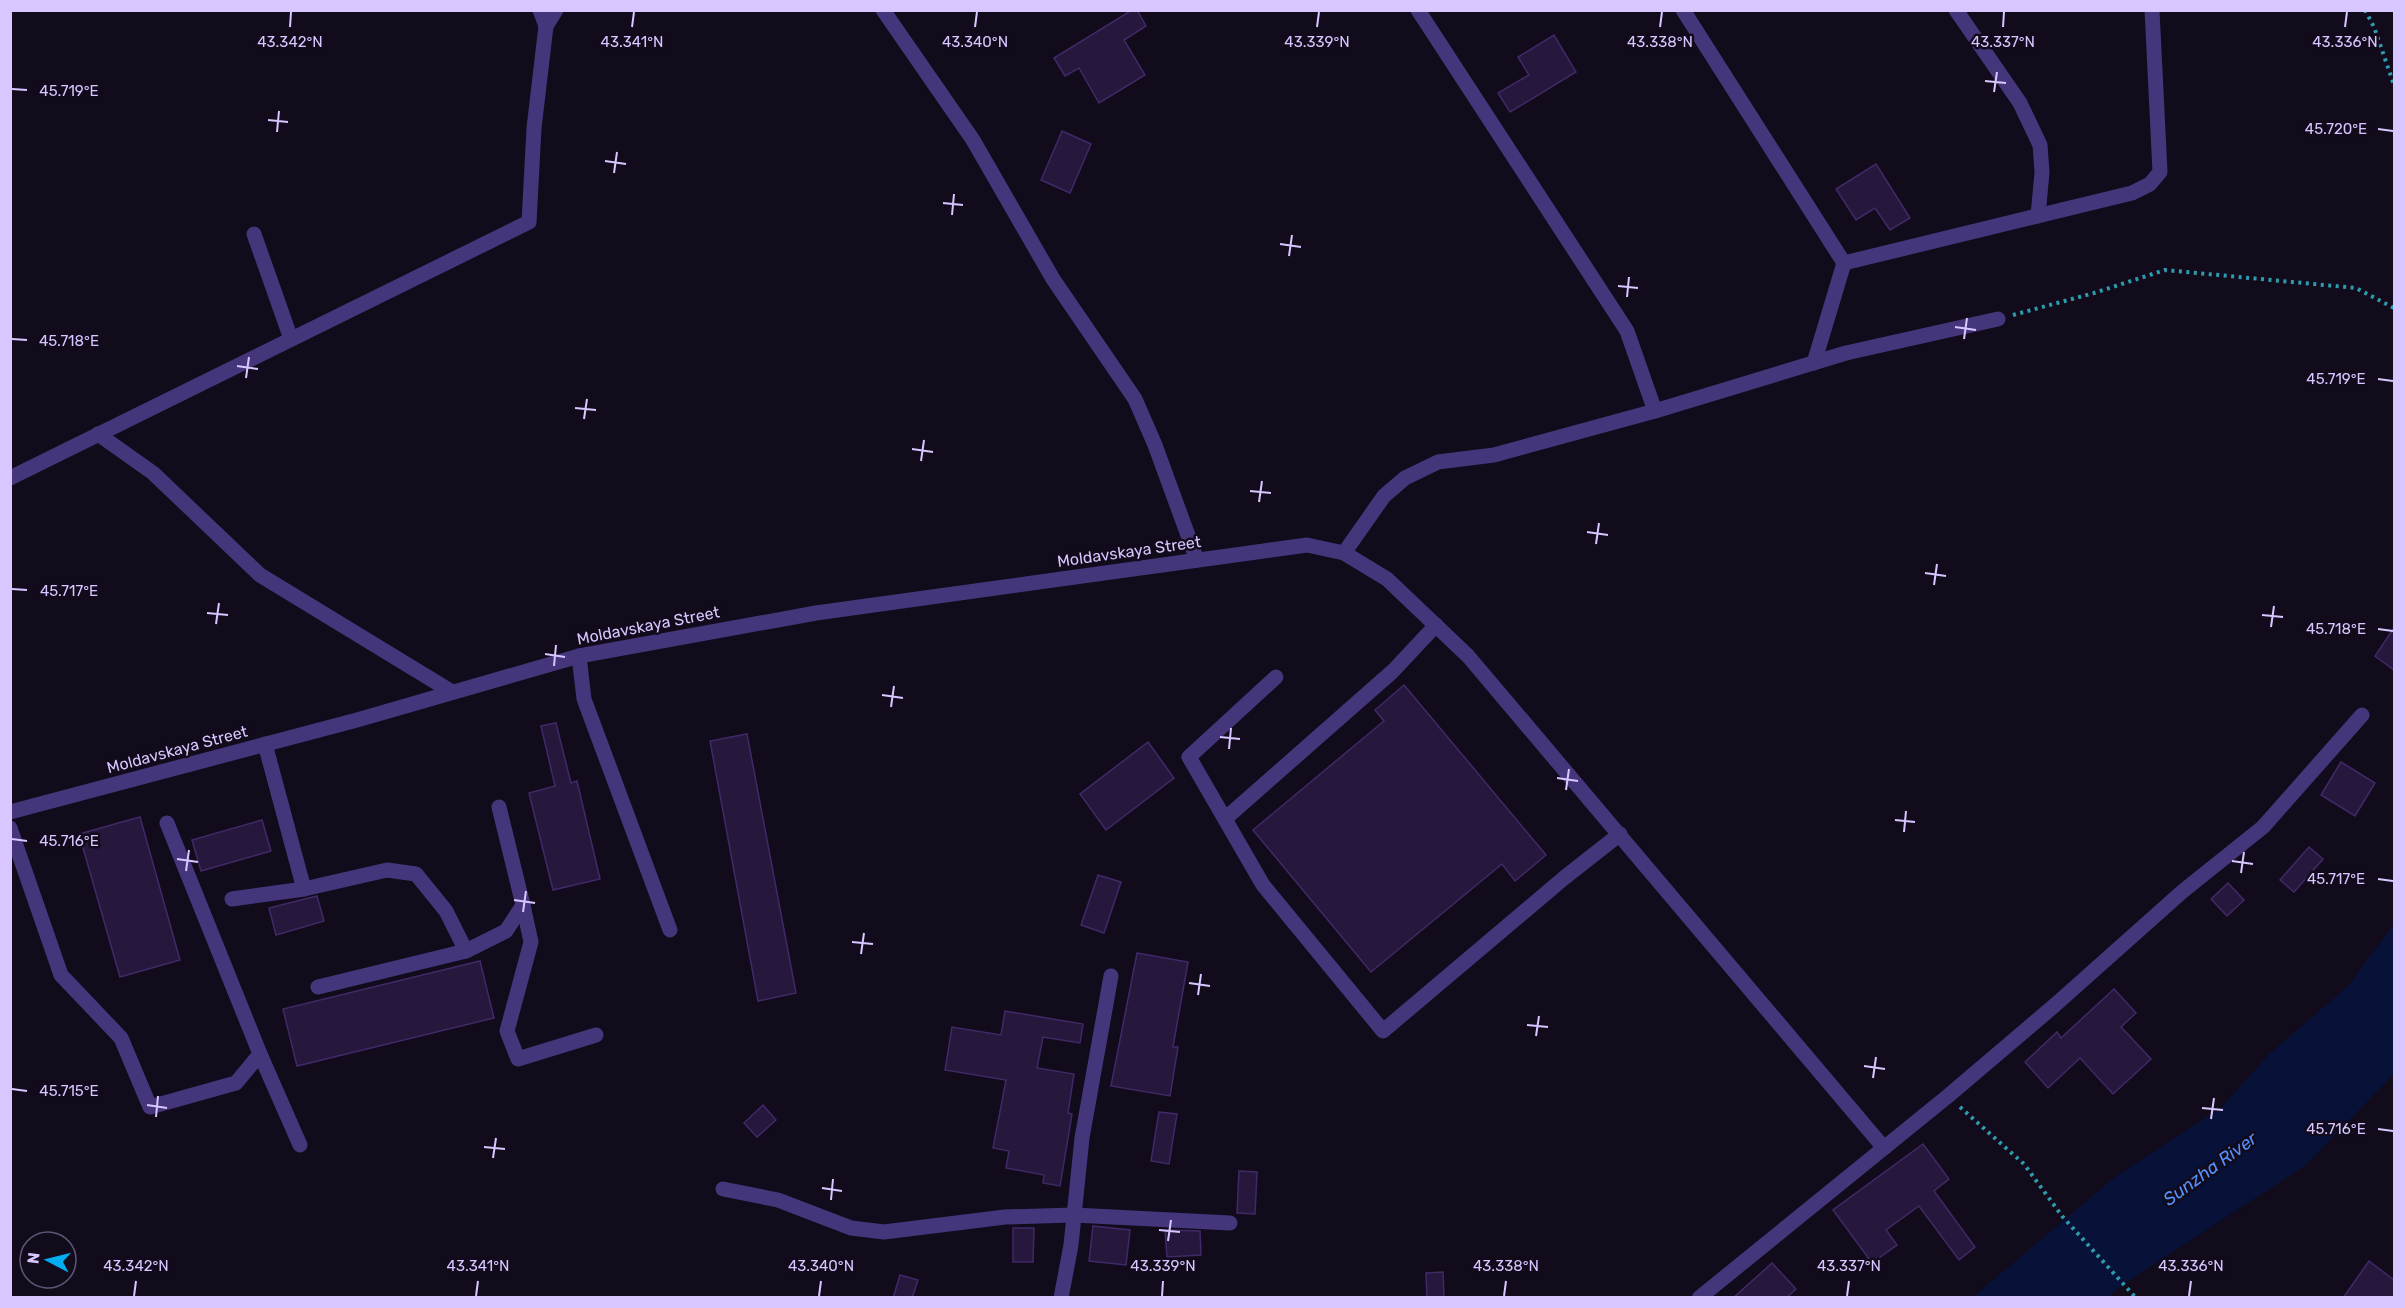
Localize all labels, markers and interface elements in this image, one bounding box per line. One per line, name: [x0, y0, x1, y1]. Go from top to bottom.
text: 43.342°N: [257, 33, 323, 51]
text: 43.341°N: [601, 33, 663, 51]
text: 43.340°N: [942, 33, 1008, 51]
text: 43.339°N: [1284, 33, 1350, 51]
text: 43.338°N: [1627, 33, 1693, 51]
text: 43.337°N: [1971, 33, 2035, 51]
text: 43.336°N: [2312, 33, 2378, 51]
text: 45.719°E: [39, 82, 99, 100]
text: 45.720°E: [2305, 120, 2367, 138]
text: 45.718°E: [39, 332, 99, 350]
text: 45.719°E: [2306, 370, 2366, 388]
street label: Moldavskaya Street: [1056, 532, 1202, 571]
text: 45.717°E: [40, 582, 98, 600]
street label: Moldavskaya Street: [575, 602, 721, 649]
text: 45.718°E: [2306, 620, 2366, 638]
street label: Moldavskaya Street: [105, 722, 250, 777]
text: 45.716°E: [39, 832, 99, 850]
text: 45.717°E: [2307, 870, 2365, 888]
text: 45.715°E: [39, 1082, 99, 1100]
text: 45.716°E: [2306, 1120, 2366, 1138]
water label: Sunzha River: [2159, 1127, 2262, 1210]
north arrow: [18, 1230, 78, 1290]
text: N: [23, 1251, 44, 1265]
text: 43.342°N: [103, 1257, 169, 1275]
text: 43.341°N: [447, 1257, 509, 1275]
text: 43.340°N: [788, 1257, 854, 1275]
text: 43.339°N: [1130, 1257, 1196, 1275]
text: 43.338°N: [1473, 1257, 1539, 1275]
text: 43.337°N: [1817, 1257, 1881, 1275]
text: 43.336°N: [2158, 1257, 2224, 1275]

